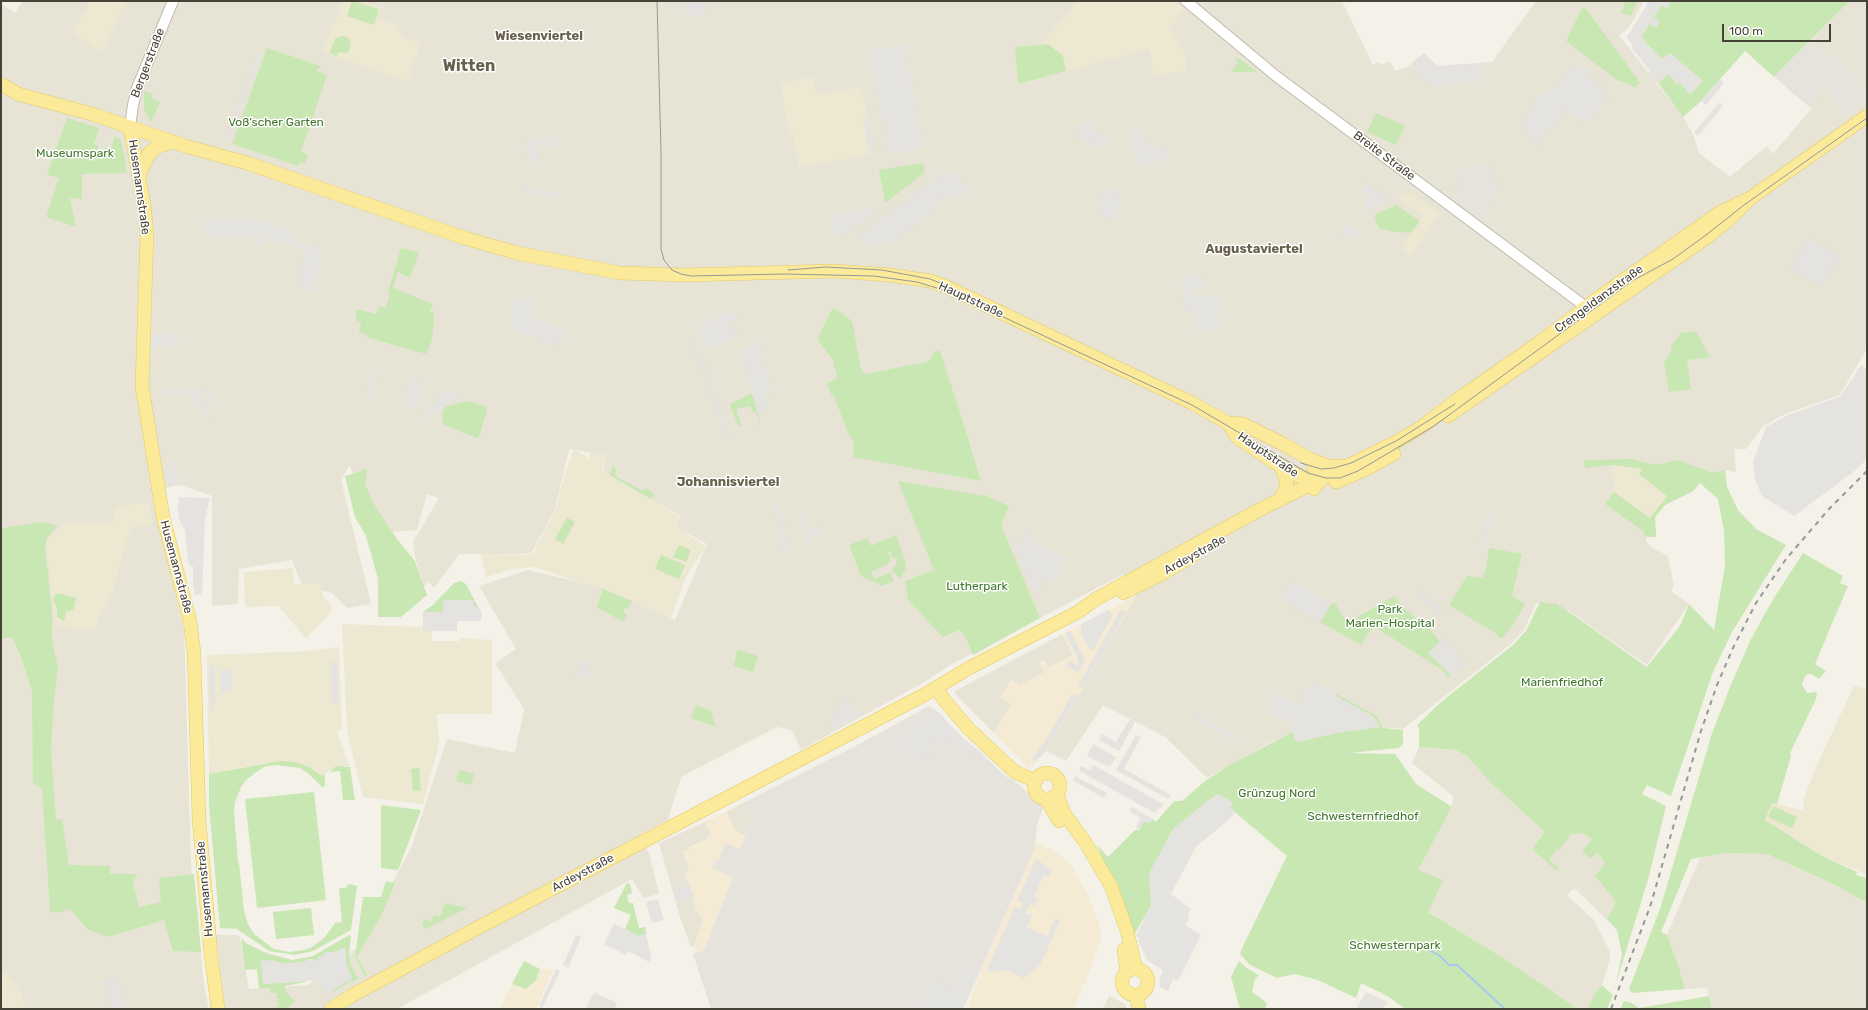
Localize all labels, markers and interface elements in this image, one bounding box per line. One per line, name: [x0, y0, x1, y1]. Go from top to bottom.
scale bar: [1724, 16, 1833, 42]
text: 100 m: [1729, 24, 1763, 38]
street label: Bergerstraße: [128, 26, 168, 100]
district label: Wiesenviertel: [495, 28, 583, 44]
district label: Witten: [443, 56, 495, 76]
park label: Voß’scher Garten: [228, 116, 324, 130]
street label: Breite Straße: [1350, 128, 1418, 184]
street label: Husemannstraße: [125, 138, 153, 236]
park label: Museumspark: [36, 147, 114, 161]
district label: Augustaviertel: [1205, 241, 1303, 257]
street label: Crengeldanzstraße: [1552, 262, 1646, 336]
street label: Hauptstraße: [936, 279, 1006, 321]
street label: Hauptstraße: [1235, 429, 1301, 481]
district label: Johannisviertel: [677, 474, 779, 490]
street label: Husemannstraße: [157, 519, 195, 615]
street label: Ardeystraße: [1162, 532, 1228, 578]
park label: Lutherpark: [946, 580, 1008, 594]
park label: Park Marien-Hospital: [1345, 603, 1435, 631]
park label: Marienfriedhof: [1521, 676, 1603, 690]
park label: Grünzug Nord: [1238, 787, 1316, 801]
park label: Schwesternfriedhof: [1307, 810, 1419, 824]
street label: Husemannstraße: [194, 840, 216, 938]
street label: Ardeystraße: [550, 851, 616, 895]
park label: Schwesternpark: [1349, 939, 1441, 953]

